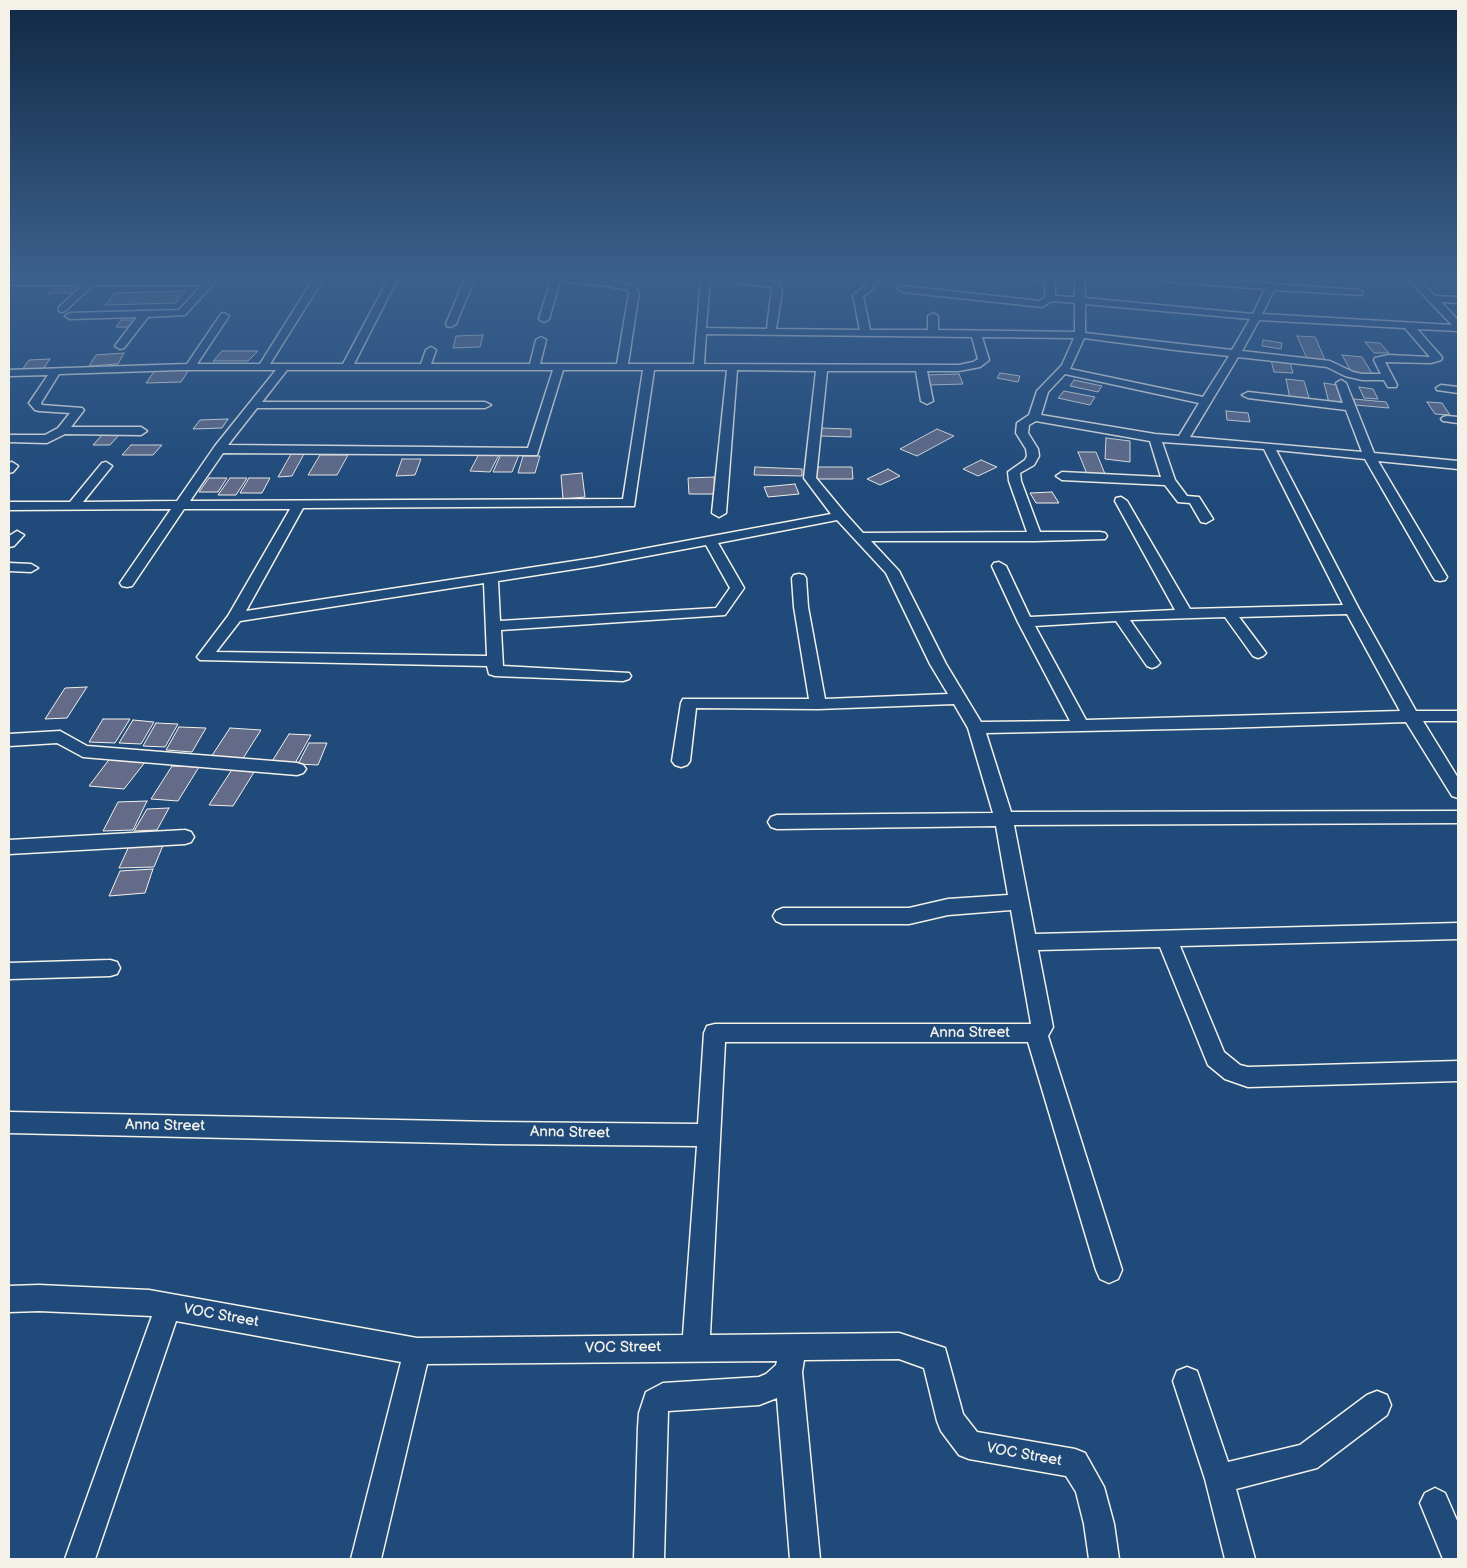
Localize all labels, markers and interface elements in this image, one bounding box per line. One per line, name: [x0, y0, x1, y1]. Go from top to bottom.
street label: Anna Street: [930, 1024, 1010, 1042]
street label: Anna Street: [125, 1116, 205, 1136]
street label: Anna Street: [530, 1123, 610, 1143]
street label: VOC Street: [182, 1301, 260, 1331]
street label: VOC Street: [585, 1338, 661, 1358]
street label: VOC Street: [985, 1440, 1063, 1470]

